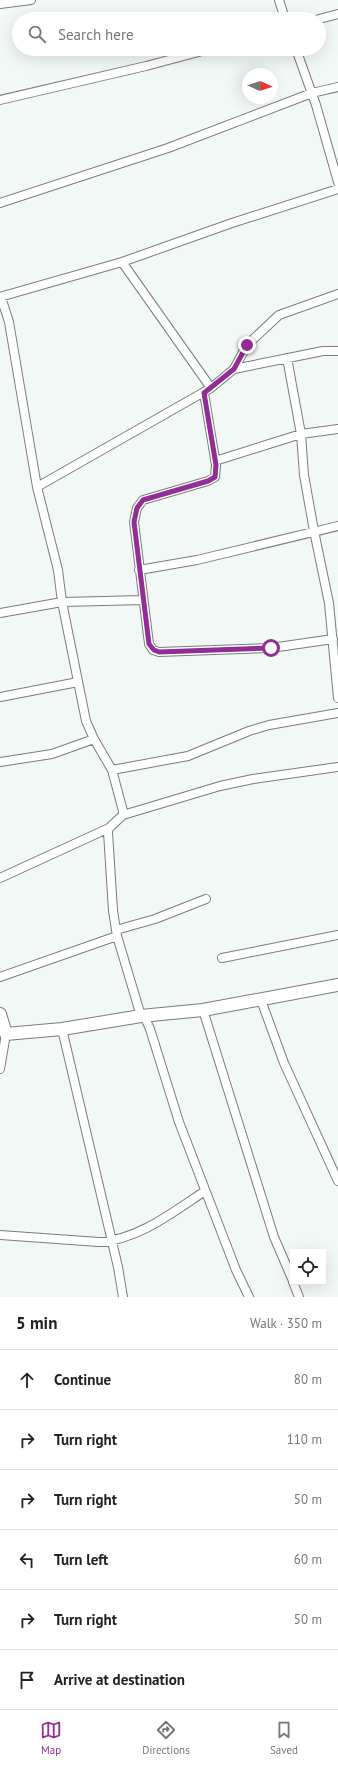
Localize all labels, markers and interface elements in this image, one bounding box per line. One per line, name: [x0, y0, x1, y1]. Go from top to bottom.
search box: [12, 12, 326, 56]
icon: search: [26, 23, 48, 45]
text: Search here: [58, 25, 134, 44]
north arrow: [242, 68, 278, 104]
route end: [238, 336, 256, 354]
route start: [262, 639, 280, 657]
map controls: [290, 1249, 326, 1285]
button: locate: [290, 1249, 326, 1285]
text: 5 min: [16, 1312, 57, 1334]
text: Walk · 350 m: [250, 1315, 322, 1332]
icon: ahead: [16, 1369, 38, 1391]
text: Continue: [54, 1370, 111, 1389]
text: 80 m: [294, 1371, 322, 1388]
icon: right: [16, 1429, 38, 1451]
text: Turn right: [54, 1430, 117, 1449]
text: 110 m: [287, 1431, 322, 1448]
icon: right: [16, 1489, 38, 1511]
text: Turn right: [54, 1490, 117, 1509]
text: 50 m: [294, 1491, 322, 1508]
icon: left: [16, 1549, 38, 1571]
text: Turn left: [54, 1550, 108, 1569]
text: 60 m: [294, 1551, 322, 1568]
icon: right: [16, 1609, 38, 1631]
text: Turn right: [54, 1610, 117, 1629]
text: 50 m: [294, 1611, 322, 1628]
icon: arrive: [16, 1669, 38, 1691]
text: Arrive at destination: [54, 1670, 185, 1689]
tab: Map: [40, 1719, 62, 1757]
tab: Directions: [142, 1719, 190, 1757]
tab: Saved: [270, 1719, 298, 1757]

